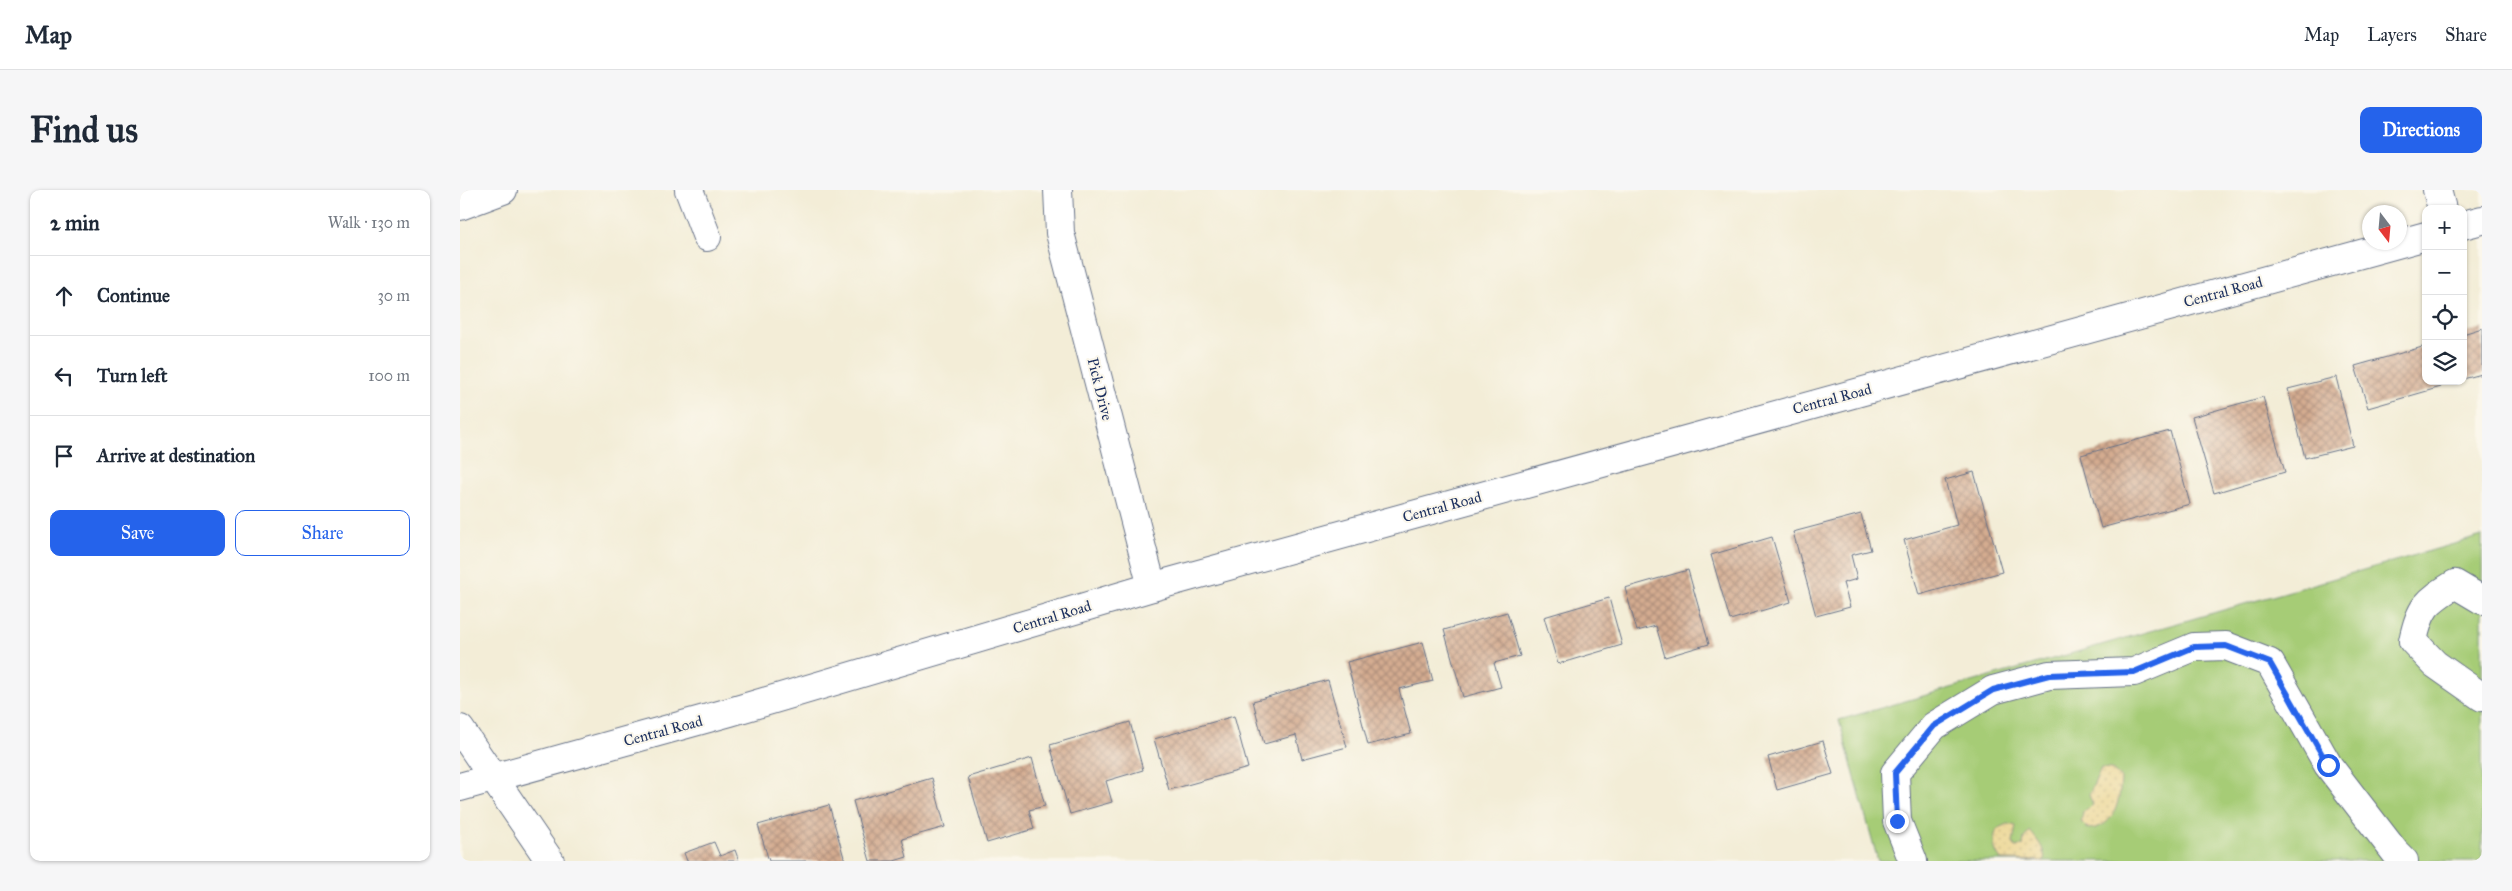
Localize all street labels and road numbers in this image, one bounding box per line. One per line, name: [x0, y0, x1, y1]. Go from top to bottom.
street label: Central Road: [2182, 273, 2265, 311]
street label: Pick Drive: [1084, 356, 1116, 422]
street label: Central Road: [1791, 380, 1874, 418]
street label: Central Road: [1401, 488, 1484, 526]
street label: Central Road: [1011, 596, 1094, 637]
street label: Central Road: [622, 712, 705, 750]

